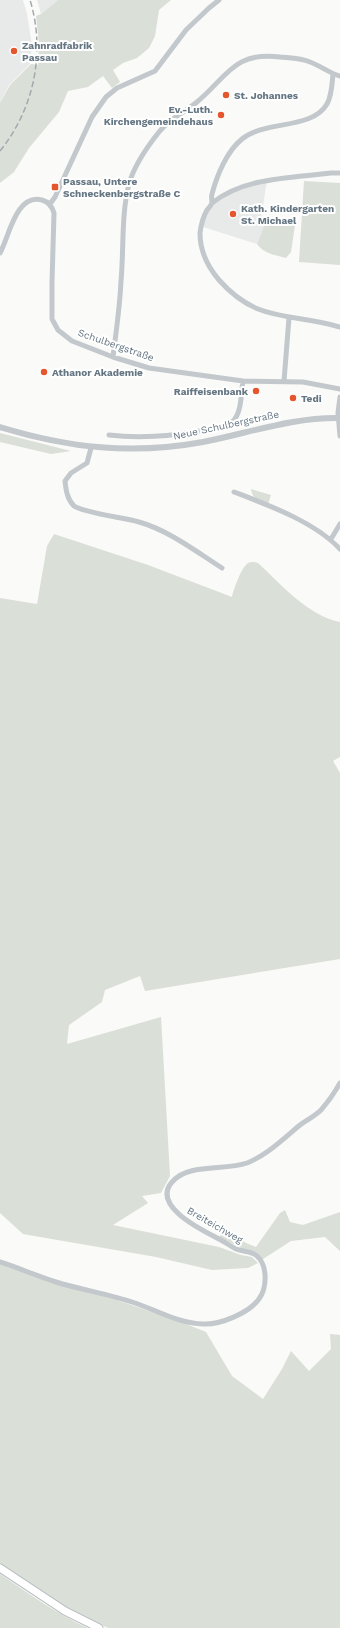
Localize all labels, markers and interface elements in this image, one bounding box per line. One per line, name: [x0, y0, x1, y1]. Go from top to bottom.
place label: Zahnradfabrik Passau: [22, 40, 93, 63]
marker: Zahnradfabrik Passau: [9, 46, 19, 56]
marker: St. Johannes: [221, 90, 231, 100]
place label: St. Johannes: [234, 90, 299, 101]
place label: Ev.-Luth. Kirchengemeindehaus: [104, 104, 214, 127]
marker: Ev.-Luth. Kirchengemeindehaus: [216, 110, 226, 120]
place label: Passau, Untere Schneckenbergstraße C: [63, 176, 181, 199]
marker: Passau, Untere Schneckenbergstraße C: [50, 182, 60, 192]
place label: Kath. Kindergarten St. Michael: [241, 203, 334, 226]
marker: Kath. Kindergarten St. Michael: [228, 209, 238, 219]
street label: Schulbergstraße: [77, 327, 156, 363]
marker: Athanor Akademie: [39, 367, 49, 377]
place label: Athanor Akademie: [52, 367, 143, 378]
place label: Raiffeisenbank: [174, 386, 249, 397]
marker: Raiffeisenbank: [251, 386, 261, 396]
marker: Tedi: [288, 393, 298, 403]
place label: Tedi: [301, 393, 322, 404]
street label: Neue Schulbergstraße: [172, 408, 280, 442]
street label: Breiteichweg: [185, 1205, 245, 1246]

